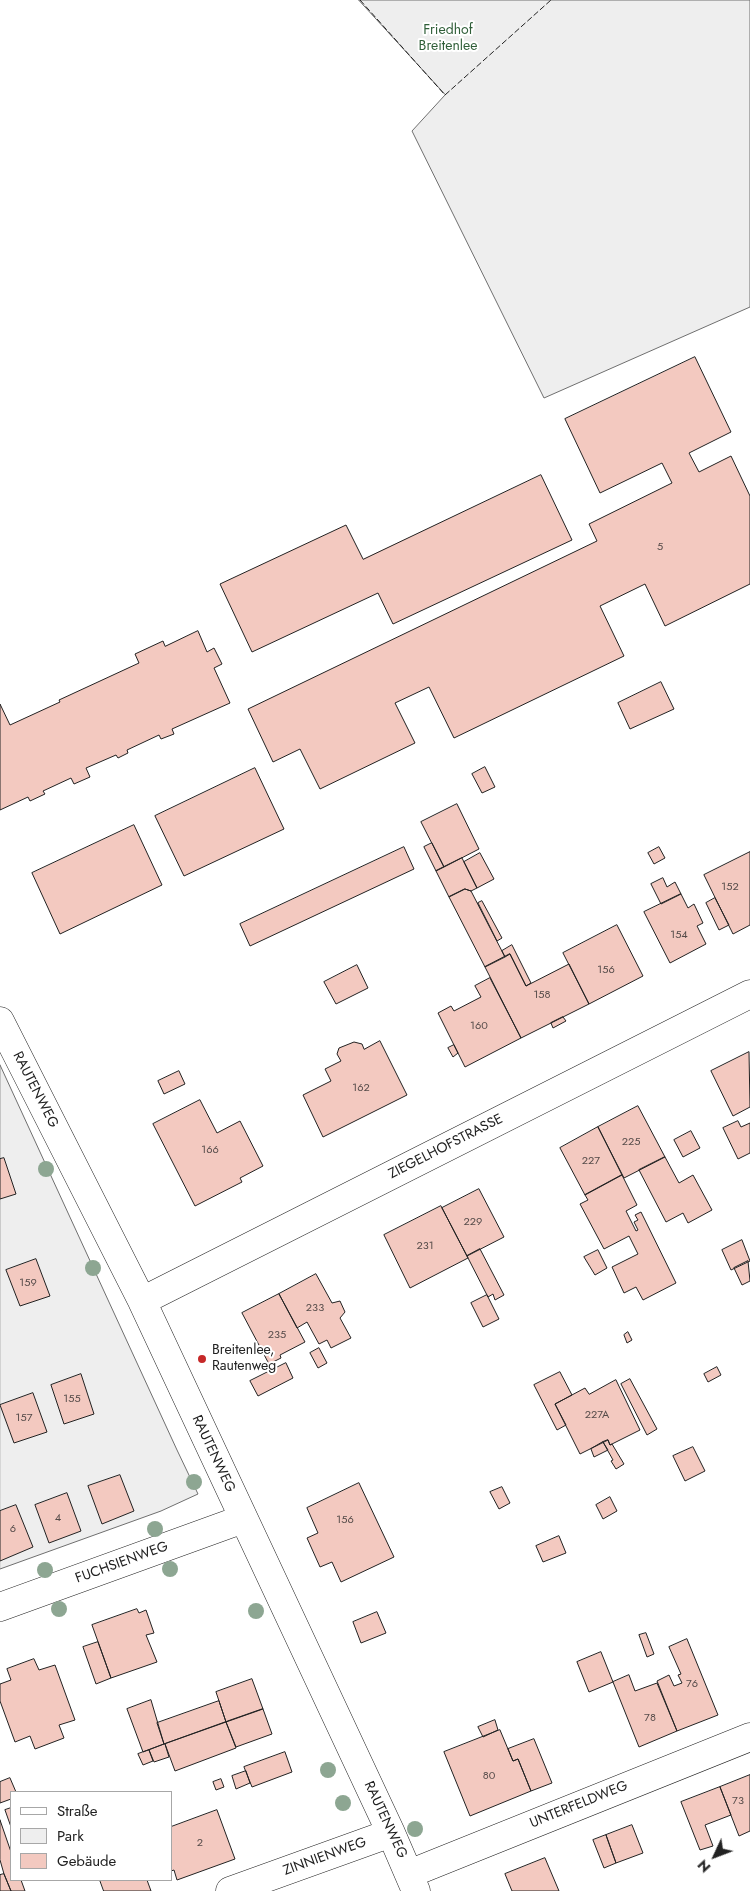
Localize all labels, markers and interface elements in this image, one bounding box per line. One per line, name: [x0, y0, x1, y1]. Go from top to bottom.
park label: Friedhof Breitenlee: [419, 23, 477, 56]
house number: 5: [657, 540, 663, 554]
house number: 152: [721, 880, 739, 894]
house number: 154: [670, 928, 688, 942]
house number: 156: [597, 963, 615, 977]
house number: 158: [533, 988, 551, 1002]
house number: 160: [470, 1019, 488, 1033]
street label: RAUTENWEG: [9, 1049, 61, 1131]
house number: 162: [352, 1081, 370, 1095]
street label: ZIEGELHOFSTRASSE: [386, 1111, 506, 1183]
house number: 225: [622, 1135, 640, 1149]
house number: 166: [201, 1143, 219, 1157]
house number: 227: [582, 1154, 600, 1168]
house number: 229: [464, 1215, 482, 1229]
house number: 231: [416, 1239, 434, 1253]
house number: 159: [19, 1276, 37, 1290]
house number: 233: [306, 1301, 324, 1315]
house number: 235: [268, 1328, 286, 1342]
place label: Breitenlee, Rautenweg: [212, 1343, 276, 1375]
marker: Breitenlee, Rautenweg: [196, 1353, 208, 1365]
house number: 155: [63, 1392, 81, 1406]
house number: 227A: [585, 1408, 609, 1422]
house number: 157: [16, 1411, 32, 1425]
street label: RAUTENWEG: [188, 1413, 238, 1495]
house number: 4: [55, 1511, 61, 1525]
house number: 156: [336, 1513, 354, 1527]
house number: 6: [10, 1522, 16, 1536]
street label: FUCHSIENWEG: [73, 1538, 171, 1588]
house number: 76: [686, 1677, 698, 1691]
house number: 78: [644, 1711, 656, 1725]
house number: 80: [483, 1769, 495, 1783]
street label: UNTERFELDWEG: [528, 1778, 630, 1832]
street label: RAUTENWEG: [360, 1779, 410, 1861]
legend: [10, 1791, 172, 1881]
house number: 73: [732, 1794, 744, 1808]
text: Straße: [57, 1800, 97, 1822]
text: Park: [57, 1825, 84, 1847]
north arrow: [690, 1831, 740, 1881]
street label: ZINNIENWEG: [281, 1834, 369, 1880]
house number: 2: [197, 1836, 203, 1850]
text: Gebäude: [57, 1850, 116, 1872]
text: N: [693, 1855, 715, 1877]

